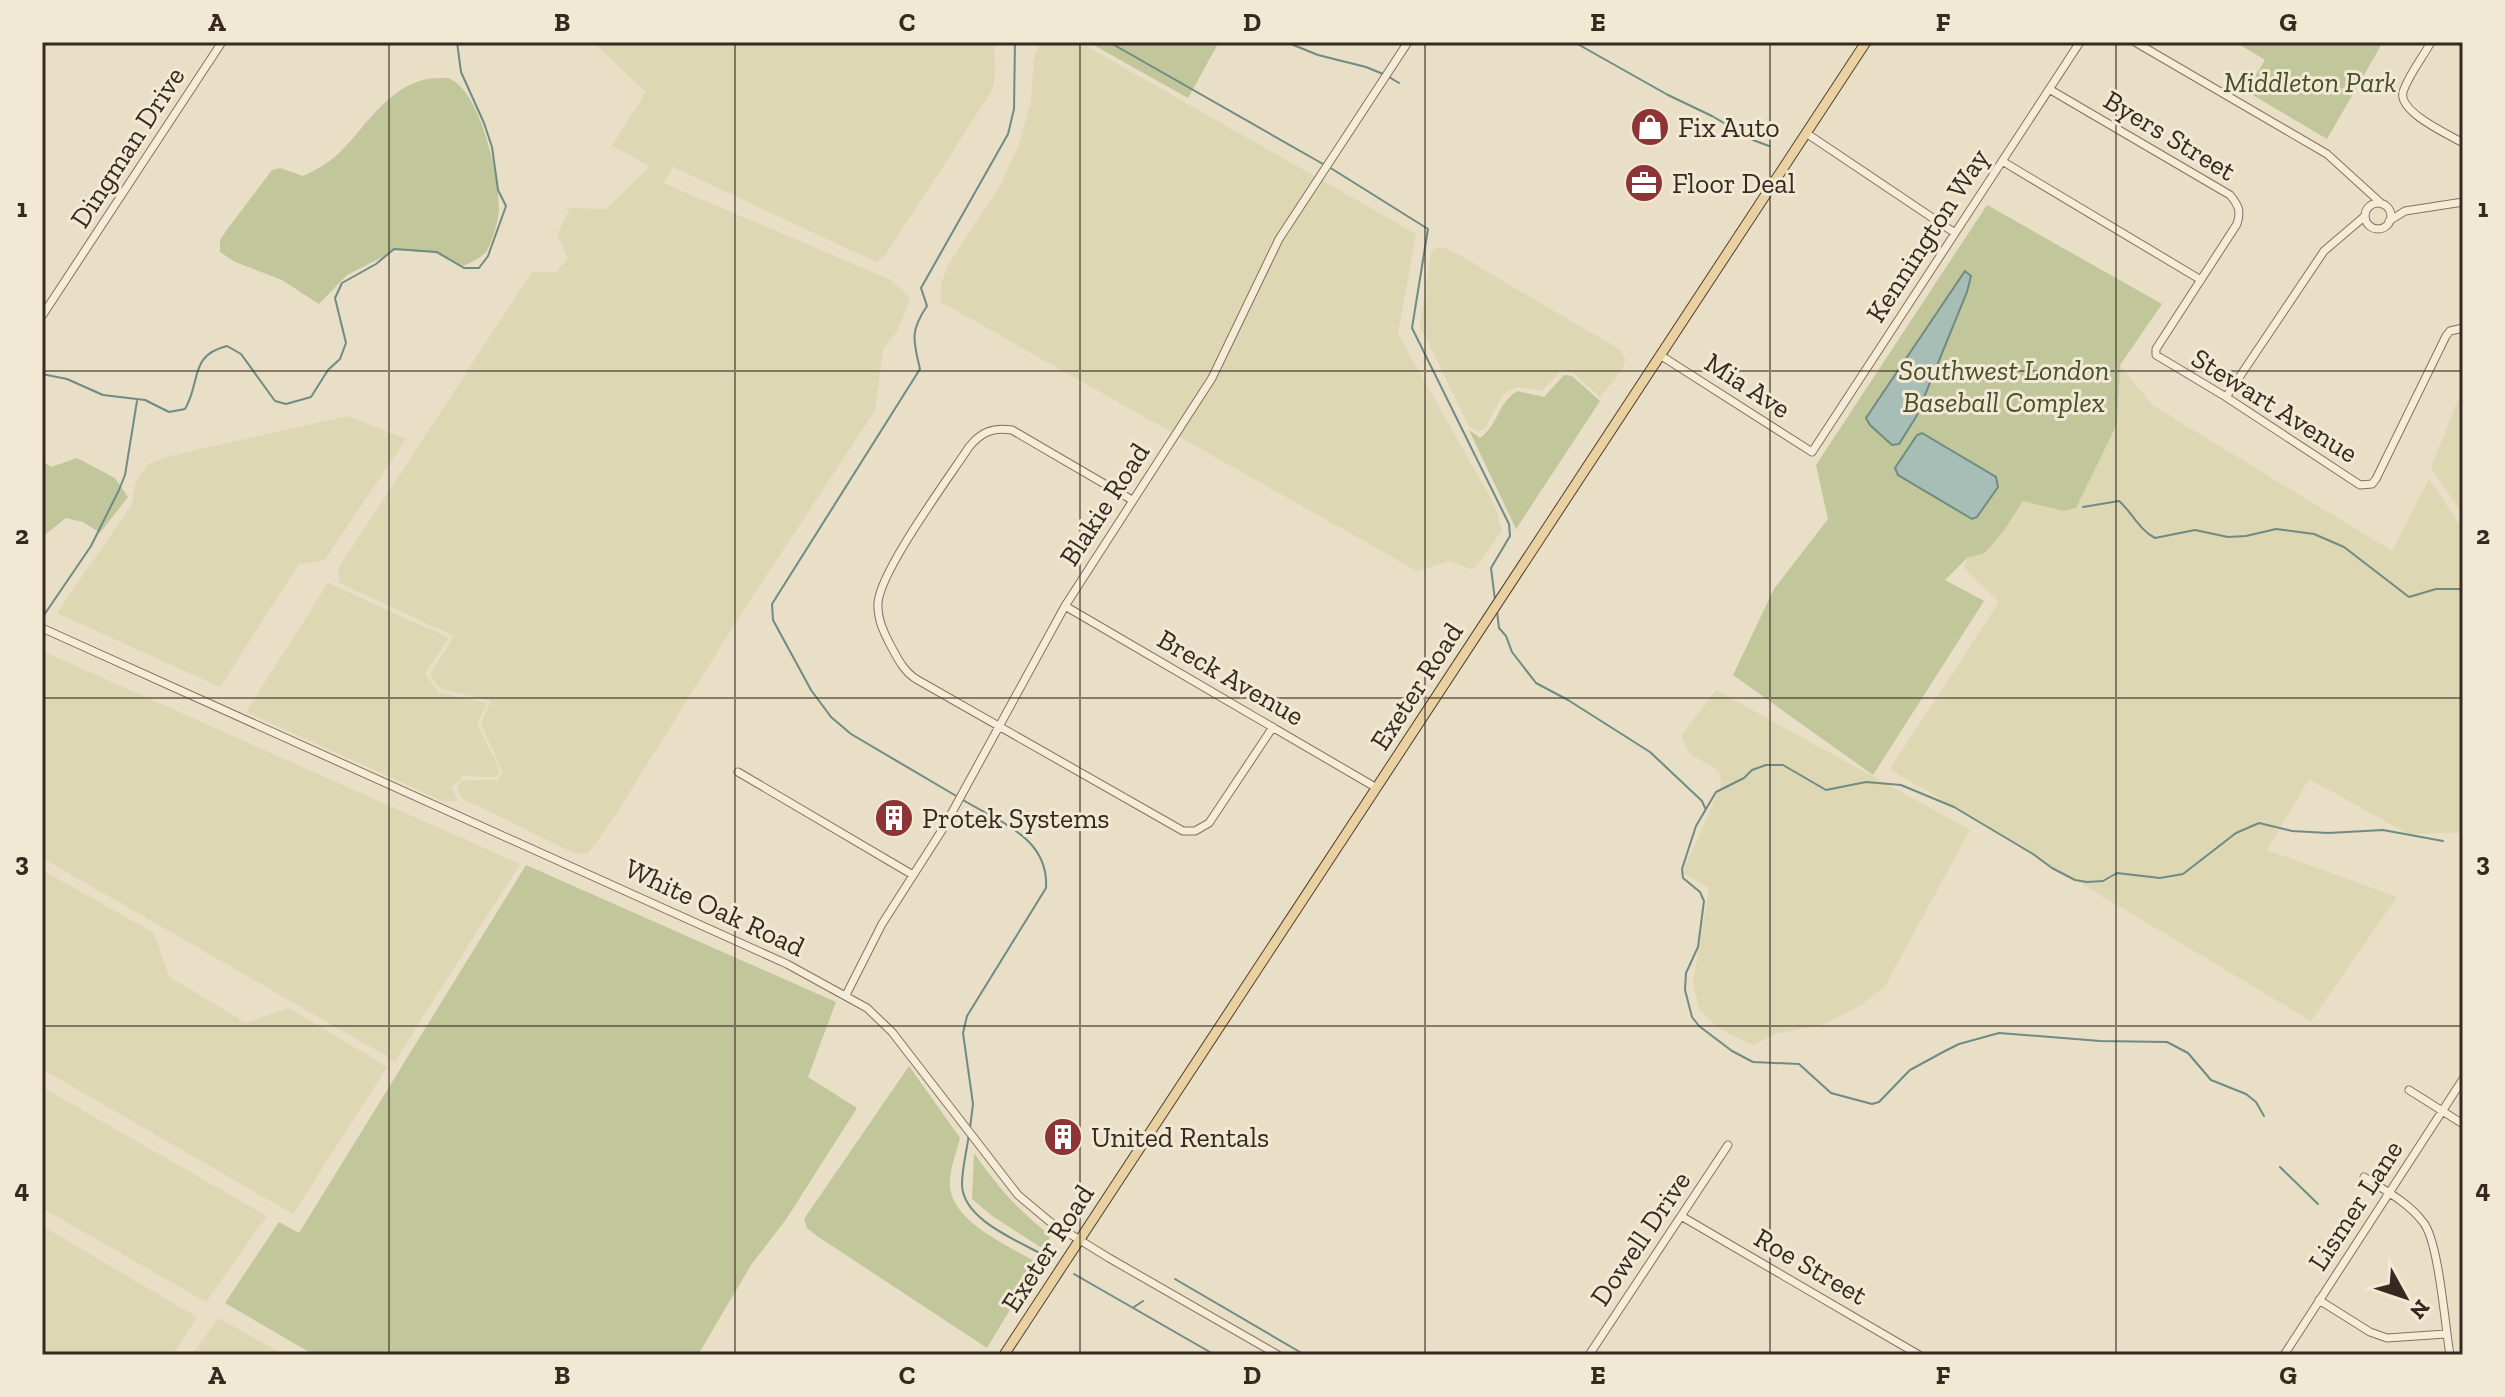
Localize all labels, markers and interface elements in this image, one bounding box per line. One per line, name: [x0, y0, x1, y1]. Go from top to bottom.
text: A: [208, 6, 226, 38]
text: B: [554, 6, 570, 38]
text: C: [899, 6, 915, 38]
text: D: [1243, 6, 1261, 38]
text: E: [1590, 6, 1606, 38]
text: F: [1936, 6, 1951, 38]
text: G: [2279, 6, 2297, 38]
street label: Dingman Drive: [63, 61, 192, 234]
park label: Middleton Park: [2223, 66, 2397, 99]
street label: Byers Street: [2098, 83, 2242, 188]
shop icon: Fix Auto: [1629, 106, 1671, 148]
place label: Fix Auto: [1678, 111, 1780, 144]
street label: Kennington Way: [1859, 142, 1996, 328]
office icon: Floor Deal: [1623, 162, 1665, 204]
place label: Floor Deal: [1672, 167, 1795, 200]
text: 1: [17, 192, 28, 224]
text: 1: [2478, 192, 2489, 224]
street label: Stewart Avenue: [2186, 341, 2364, 470]
street label: Mia Ave: [1699, 346, 1797, 425]
park label: Southwest London Baseball Complex: [1899, 354, 2109, 419]
street label: Blakie Road: [1052, 437, 1156, 572]
text: 2: [15, 519, 29, 551]
text: 2: [2476, 519, 2490, 551]
street label: Exeter Road: [1363, 616, 1470, 756]
street label: Breck Avenue: [1152, 622, 1310, 733]
building icon: Protek Systems: [873, 797, 915, 839]
place label: Protek Systems: [922, 802, 1110, 835]
text: 3: [15, 846, 29, 878]
text: 3: [2476, 846, 2490, 878]
street label: White Oak Road: [620, 851, 810, 964]
building icon: United Rentals: [1042, 1116, 1084, 1158]
place label: United Rentals: [1091, 1121, 1269, 1154]
street label: Lismer Lane: [2301, 1134, 2410, 1276]
street label: Dowell Drive: [1583, 1165, 1698, 1312]
text: 4: [15, 1173, 30, 1205]
text: 4: [2476, 1173, 2491, 1205]
street label: Exeter Road: [994, 1178, 1101, 1318]
street label: Roe Street: [1749, 1221, 1873, 1312]
north arrow: [2365, 1257, 2445, 1337]
text: N: [2404, 1294, 2436, 1325]
text: A: [208, 1359, 226, 1391]
text: B: [554, 1359, 570, 1391]
text: C: [899, 1359, 915, 1391]
text: D: [1243, 1359, 1261, 1391]
text: E: [1590, 1359, 1606, 1391]
text: F: [1936, 1359, 1951, 1391]
text: G: [2279, 1359, 2297, 1391]

